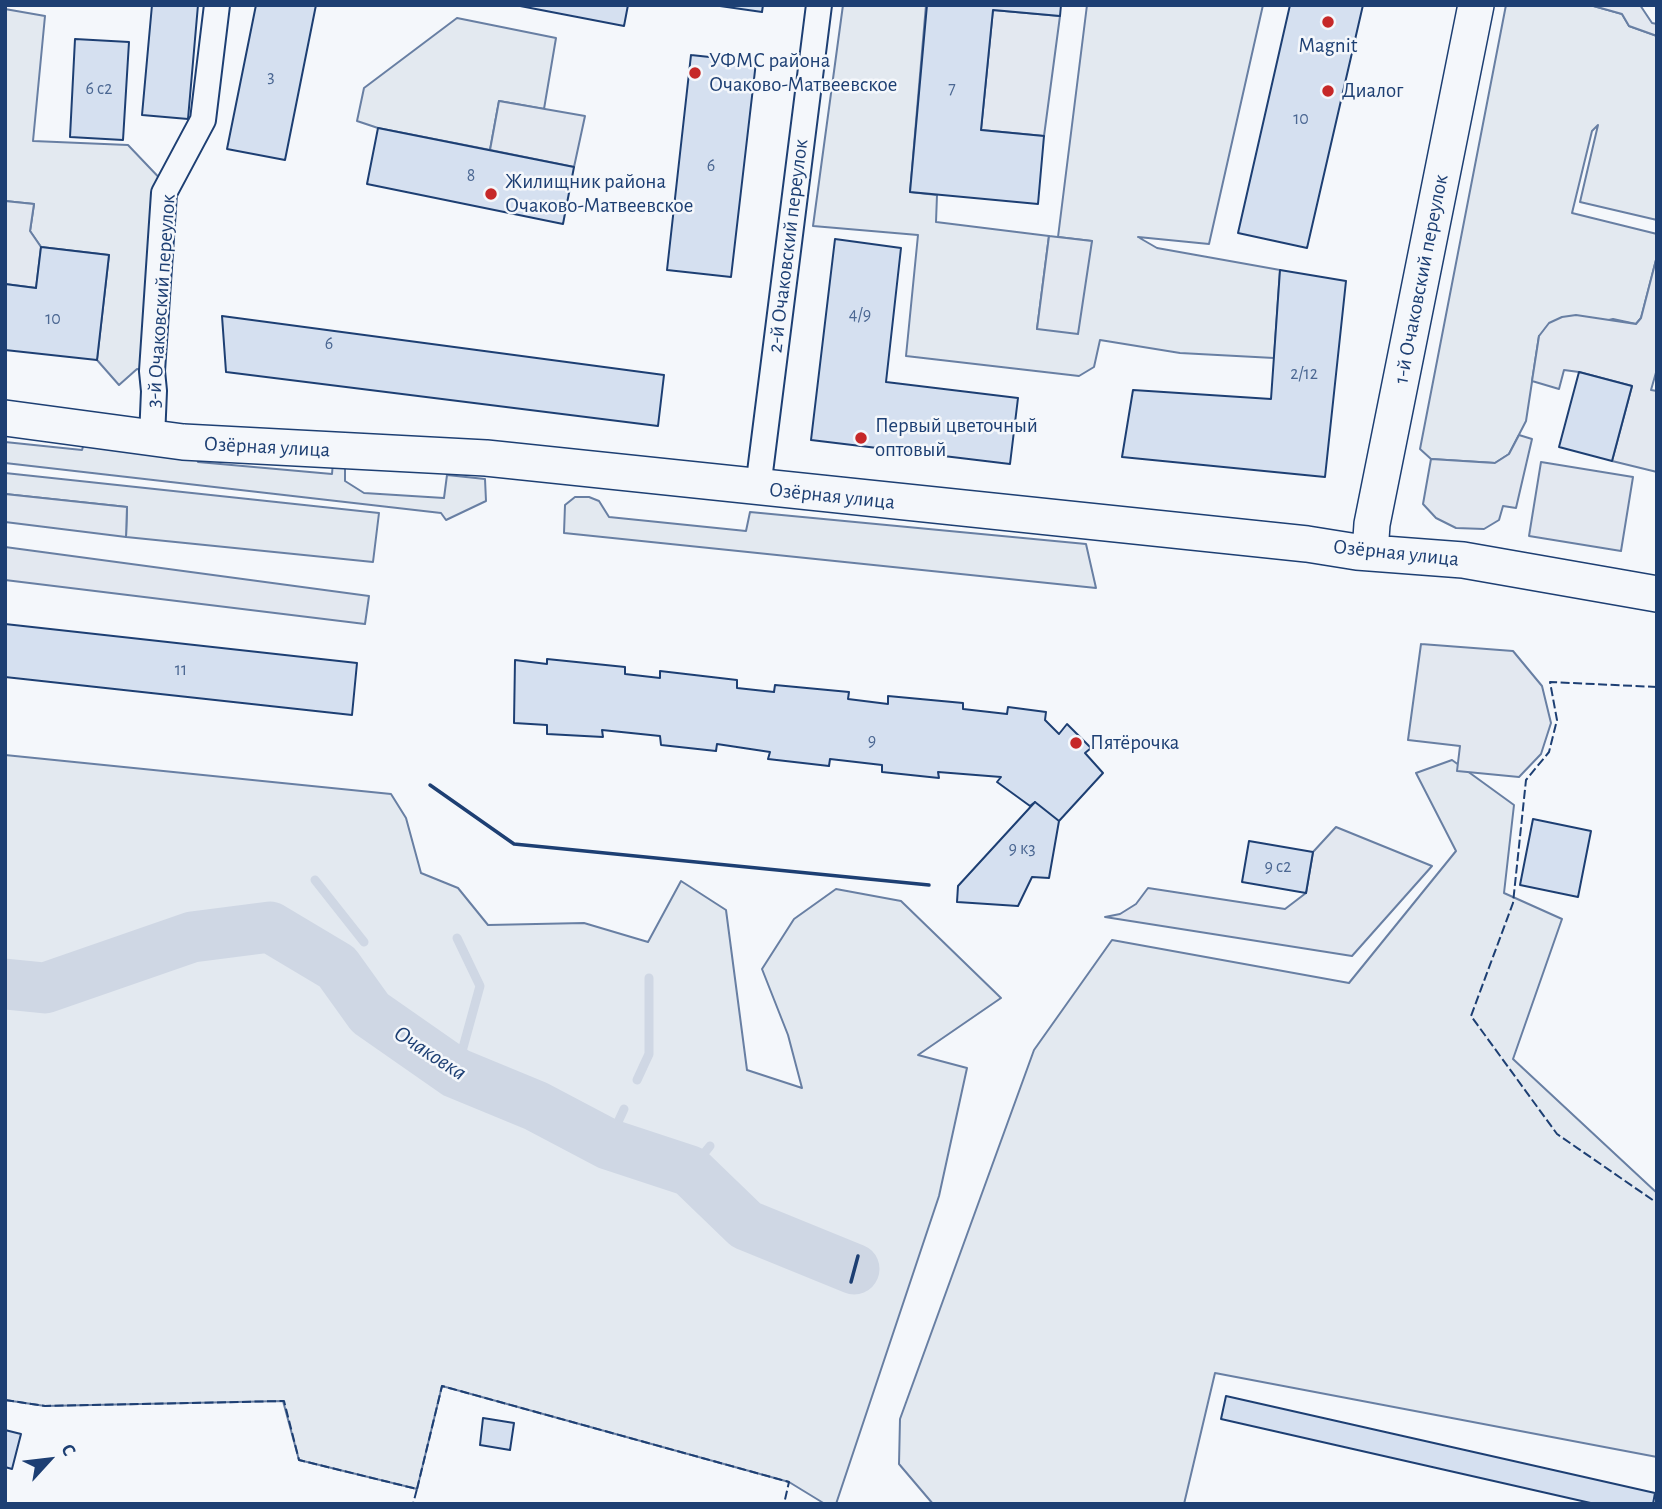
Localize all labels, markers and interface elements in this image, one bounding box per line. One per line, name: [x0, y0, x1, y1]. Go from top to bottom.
marker: Magnit: [1320, 14, 1336, 30]
place label: Magnit: [1299, 33, 1357, 59]
place label: УФМС района Очаково-Матвеевское: [709, 48, 897, 98]
marker: УФМС района Очаково-Матвеевское: [687, 65, 703, 81]
house number: 3: [267, 66, 275, 88]
house number: 6 с2: [86, 78, 112, 100]
house number: 7: [948, 78, 956, 100]
place label: Диалог: [1342, 78, 1403, 104]
marker: Диалог: [1320, 83, 1336, 99]
house number: 10: [1293, 108, 1309, 130]
street label: 2-й Очаковский переулок: [762, 138, 814, 354]
house number: 6: [707, 155, 715, 177]
house number: 8: [467, 165, 475, 187]
place label: Жилищник района Очаково-Матвеевское: [505, 169, 693, 219]
street label: 1-й Очаковский переулок: [1388, 172, 1454, 386]
marker: Жилищник района Очаково-Матвеевское: [483, 186, 499, 202]
street label: 3-й Очаковский переулок: [141, 193, 181, 409]
house number: 4/9: [849, 304, 871, 326]
house number: 10: [45, 308, 61, 330]
house number: 6: [325, 333, 333, 355]
house number: 2/12: [1290, 363, 1318, 385]
place label: Первый цветочный оптовый: [875, 413, 1038, 463]
marker: Первый цветочный оптовый: [853, 430, 869, 446]
street label: Озёрная улица: [203, 431, 331, 463]
street label: Озёрная улица: [768, 477, 896, 515]
street label: Озёрная улица: [1332, 534, 1460, 572]
house number: 11: [175, 659, 187, 681]
house number: 9: [868, 730, 876, 752]
place label: Пятёрочка: [1090, 730, 1179, 756]
marker: Пятёрочка: [1068, 735, 1084, 751]
house number: 9 к3: [1008, 838, 1036, 860]
house number: 9 с2: [1265, 856, 1291, 878]
water label: Очаковка: [388, 1019, 472, 1087]
north arrow: [14, 1425, 84, 1495]
text: С: [57, 1441, 79, 1459]

